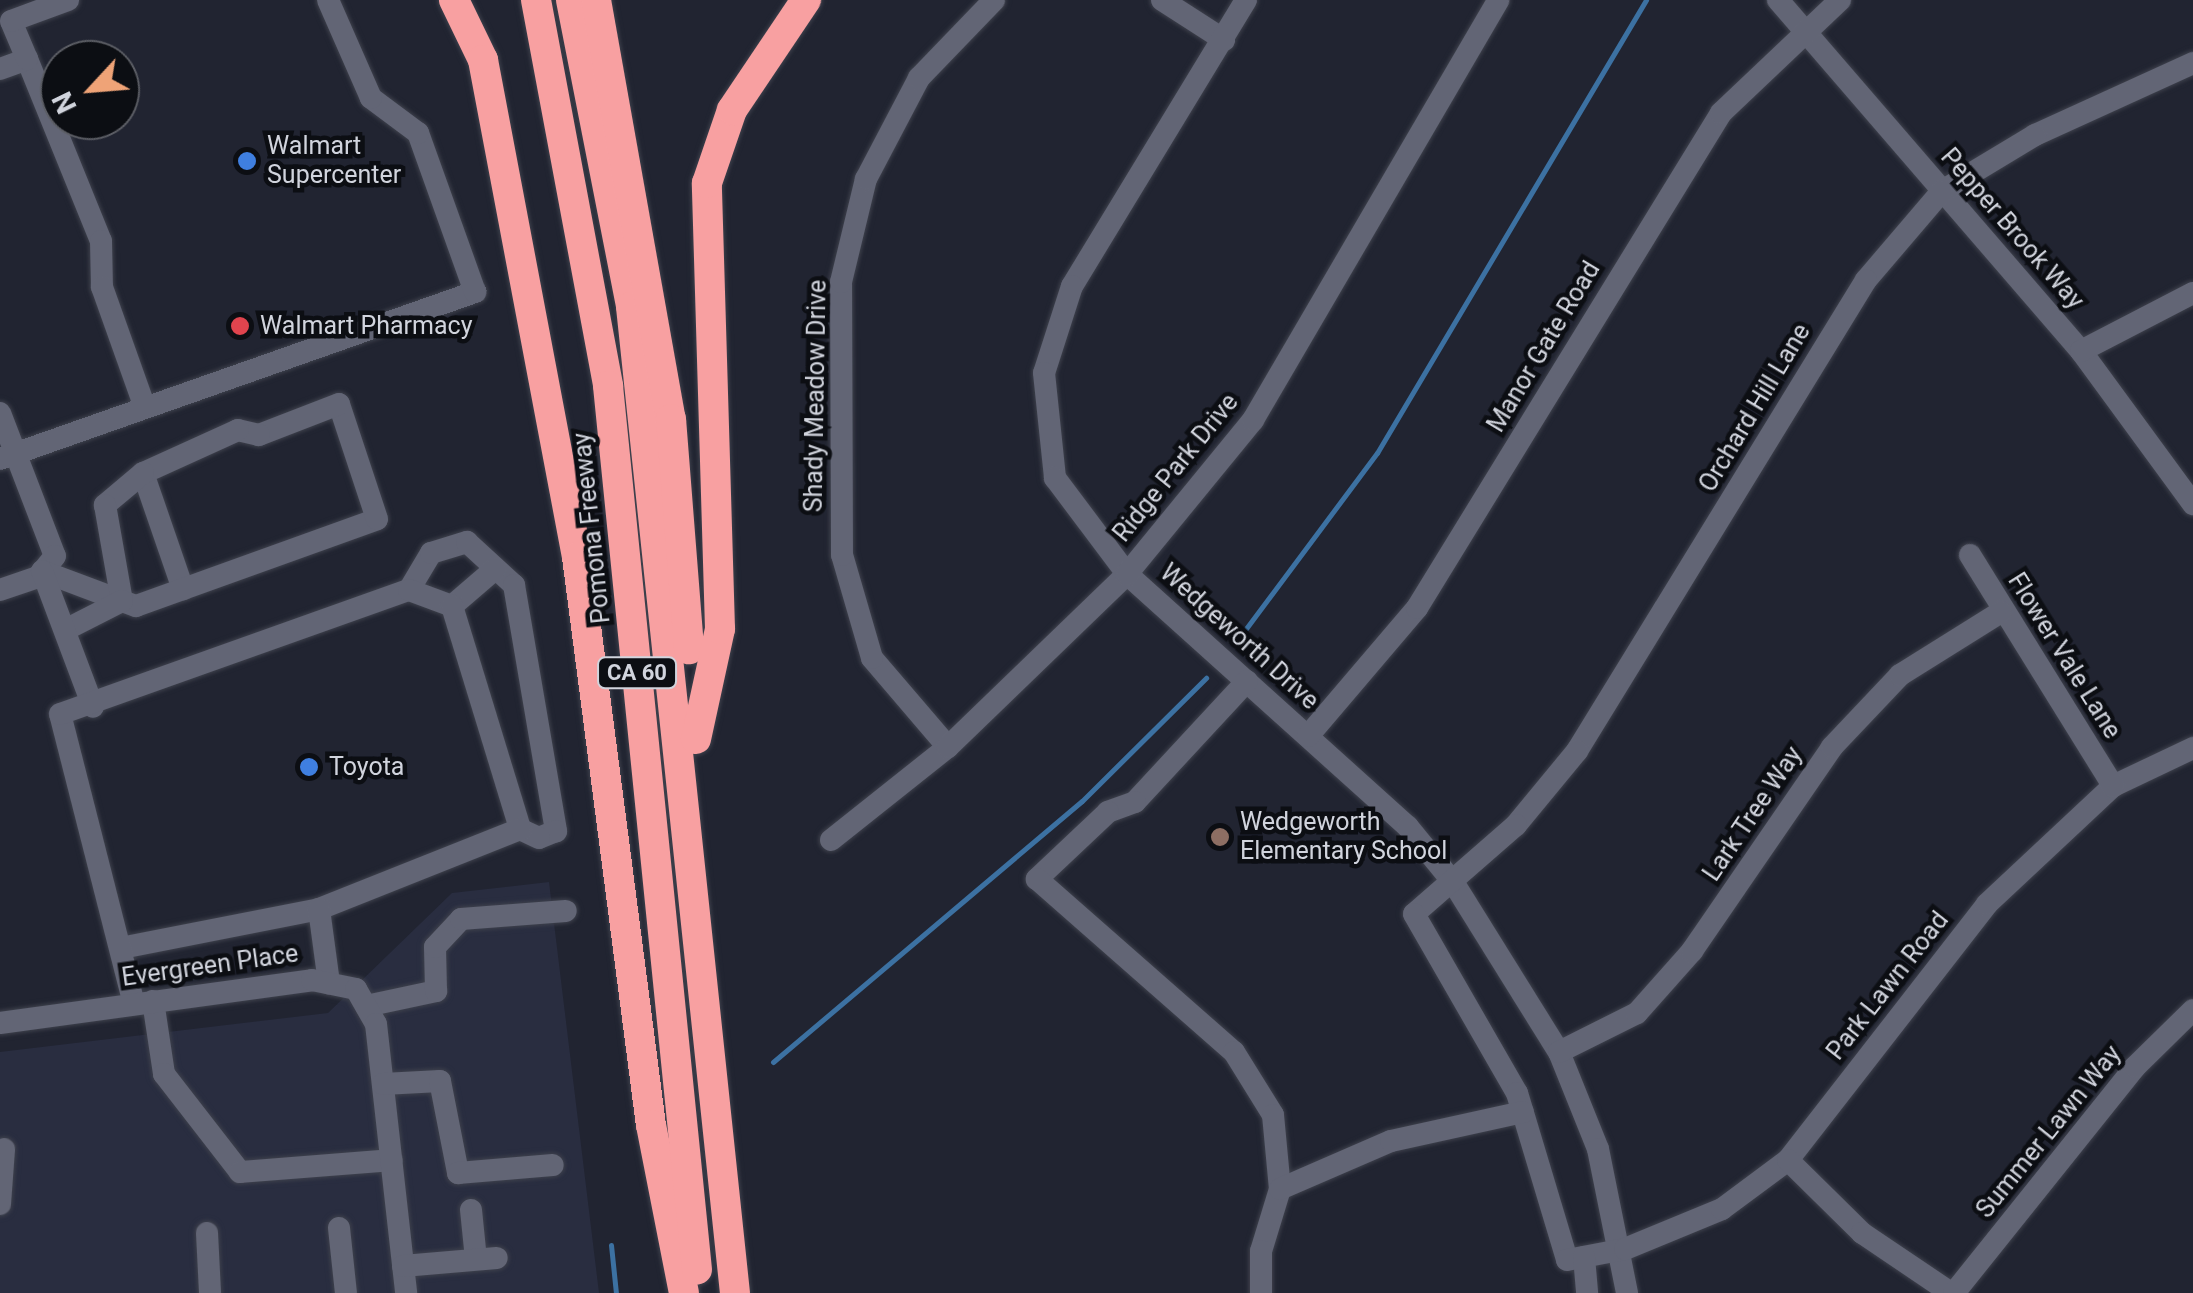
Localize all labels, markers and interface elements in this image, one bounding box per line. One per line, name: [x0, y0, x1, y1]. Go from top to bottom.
north arrow: [40, 40, 140, 140]
text: N: [45, 86, 84, 119]
place label: Walmart Supercenter: [267, 132, 401, 191]
street label: Pepper Brook Way: [1934, 143, 2090, 315]
marker: Walmart Supercenter: [236, 150, 258, 172]
street label: Manor Gate Road: [1481, 256, 1607, 438]
street label: Shady Meadow Drive: [799, 279, 833, 513]
place label: Walmart Pharmacy: [260, 311, 472, 341]
marker: Walmart Pharmacy: [229, 315, 251, 337]
street label: Orchard Hill Lane: [1693, 318, 1817, 498]
street label: Ridge Park Drive: [1107, 388, 1245, 548]
street label: Pomona Freeway: [567, 431, 617, 625]
street label: Wedgeworth Drive: [1154, 558, 1324, 716]
street label: Flower Vale Lane: [2001, 568, 2127, 744]
road number: CA 60: [597, 656, 677, 690]
street label: Lark Tree Way: [1697, 741, 1809, 887]
place label: Toyota: [329, 752, 404, 782]
marker: Toyota: [298, 756, 320, 778]
place label: Wedgeworth Elementary School: [1240, 808, 1447, 867]
marker: Wedgeworth Elementary School: [1209, 826, 1231, 848]
street label: Park Lawn Road: [1821, 906, 1955, 1066]
street label: Evergreen Place: [120, 939, 300, 993]
street label: Summer Lawn Way: [1970, 1040, 2128, 1224]

